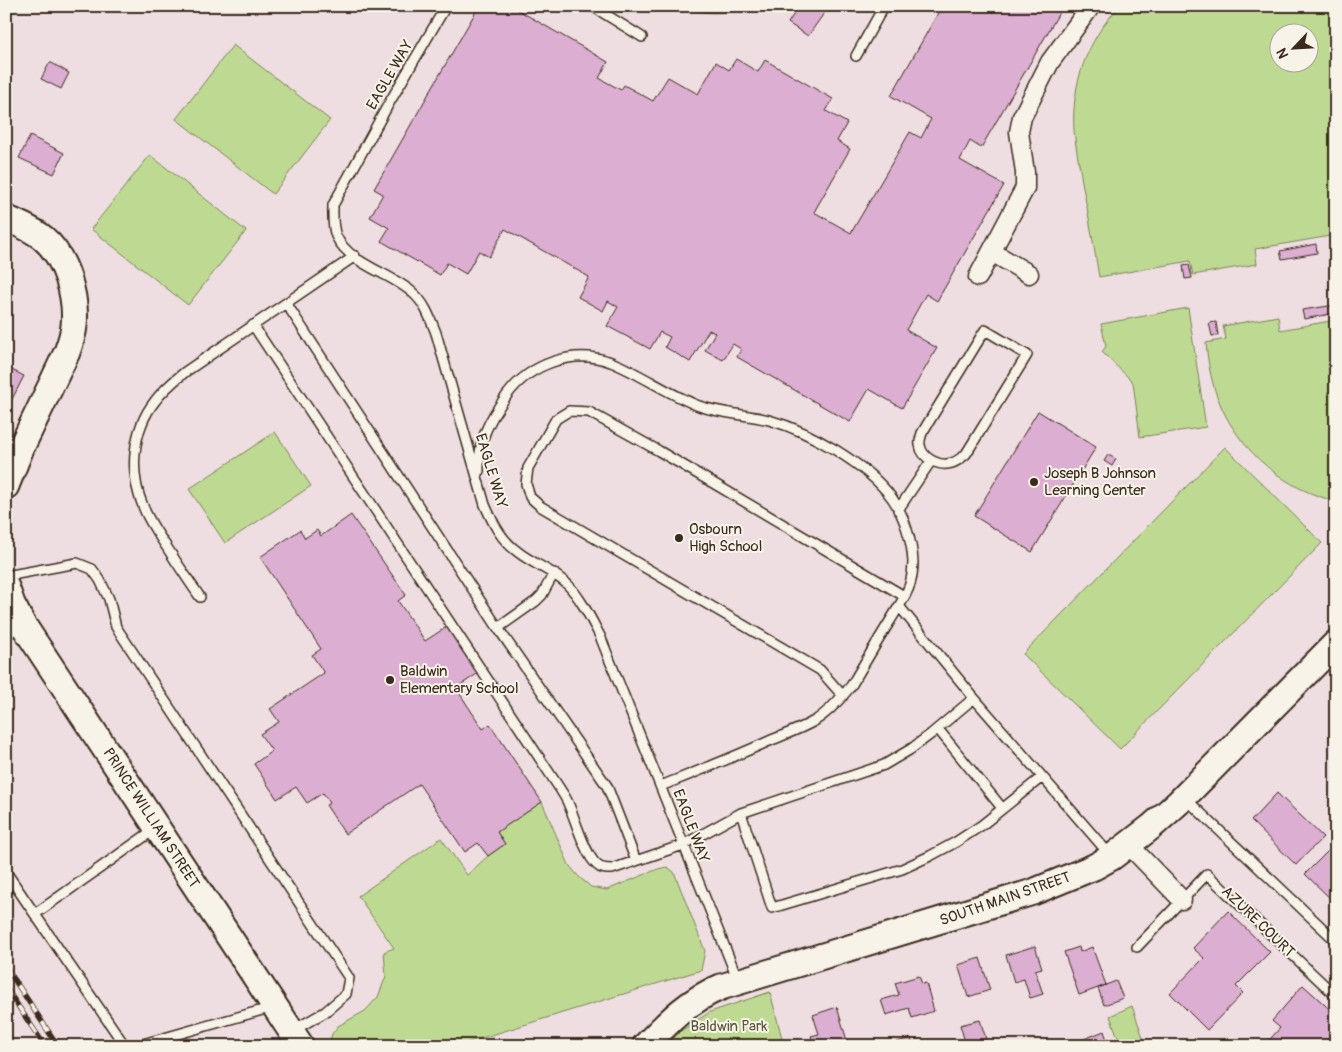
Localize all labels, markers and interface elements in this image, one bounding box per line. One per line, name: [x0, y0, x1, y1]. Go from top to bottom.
north arrow: [1270, 22, 1320, 72]
street label: EAGLE WAY: [362, 37, 418, 113]
text: N: [1273, 45, 1292, 61]
street label: EAGLE WAY: [471, 431, 511, 511]
place label: Joseph B Johnson Learning Center: [1044, 464, 1156, 500]
marker: Joseph B Johnson Learning Center: [1028, 476, 1040, 488]
place label: Osbourn High School: [689, 520, 762, 556]
marker: Osbourn High School: [673, 532, 685, 544]
place label: Baldwin Elementary School: [400, 662, 519, 698]
marker: Baldwin Elementary School: [384, 674, 396, 686]
street label: PRINCE WILLIAM STREET: [99, 744, 203, 892]
street label: EAGLE WAY: [668, 786, 714, 866]
street label: SOUTH MAIN STREET: [937, 868, 1073, 930]
street label: AZURE COURT: [1217, 882, 1299, 962]
park label: Baldwin Park: [690, 1017, 768, 1036]

